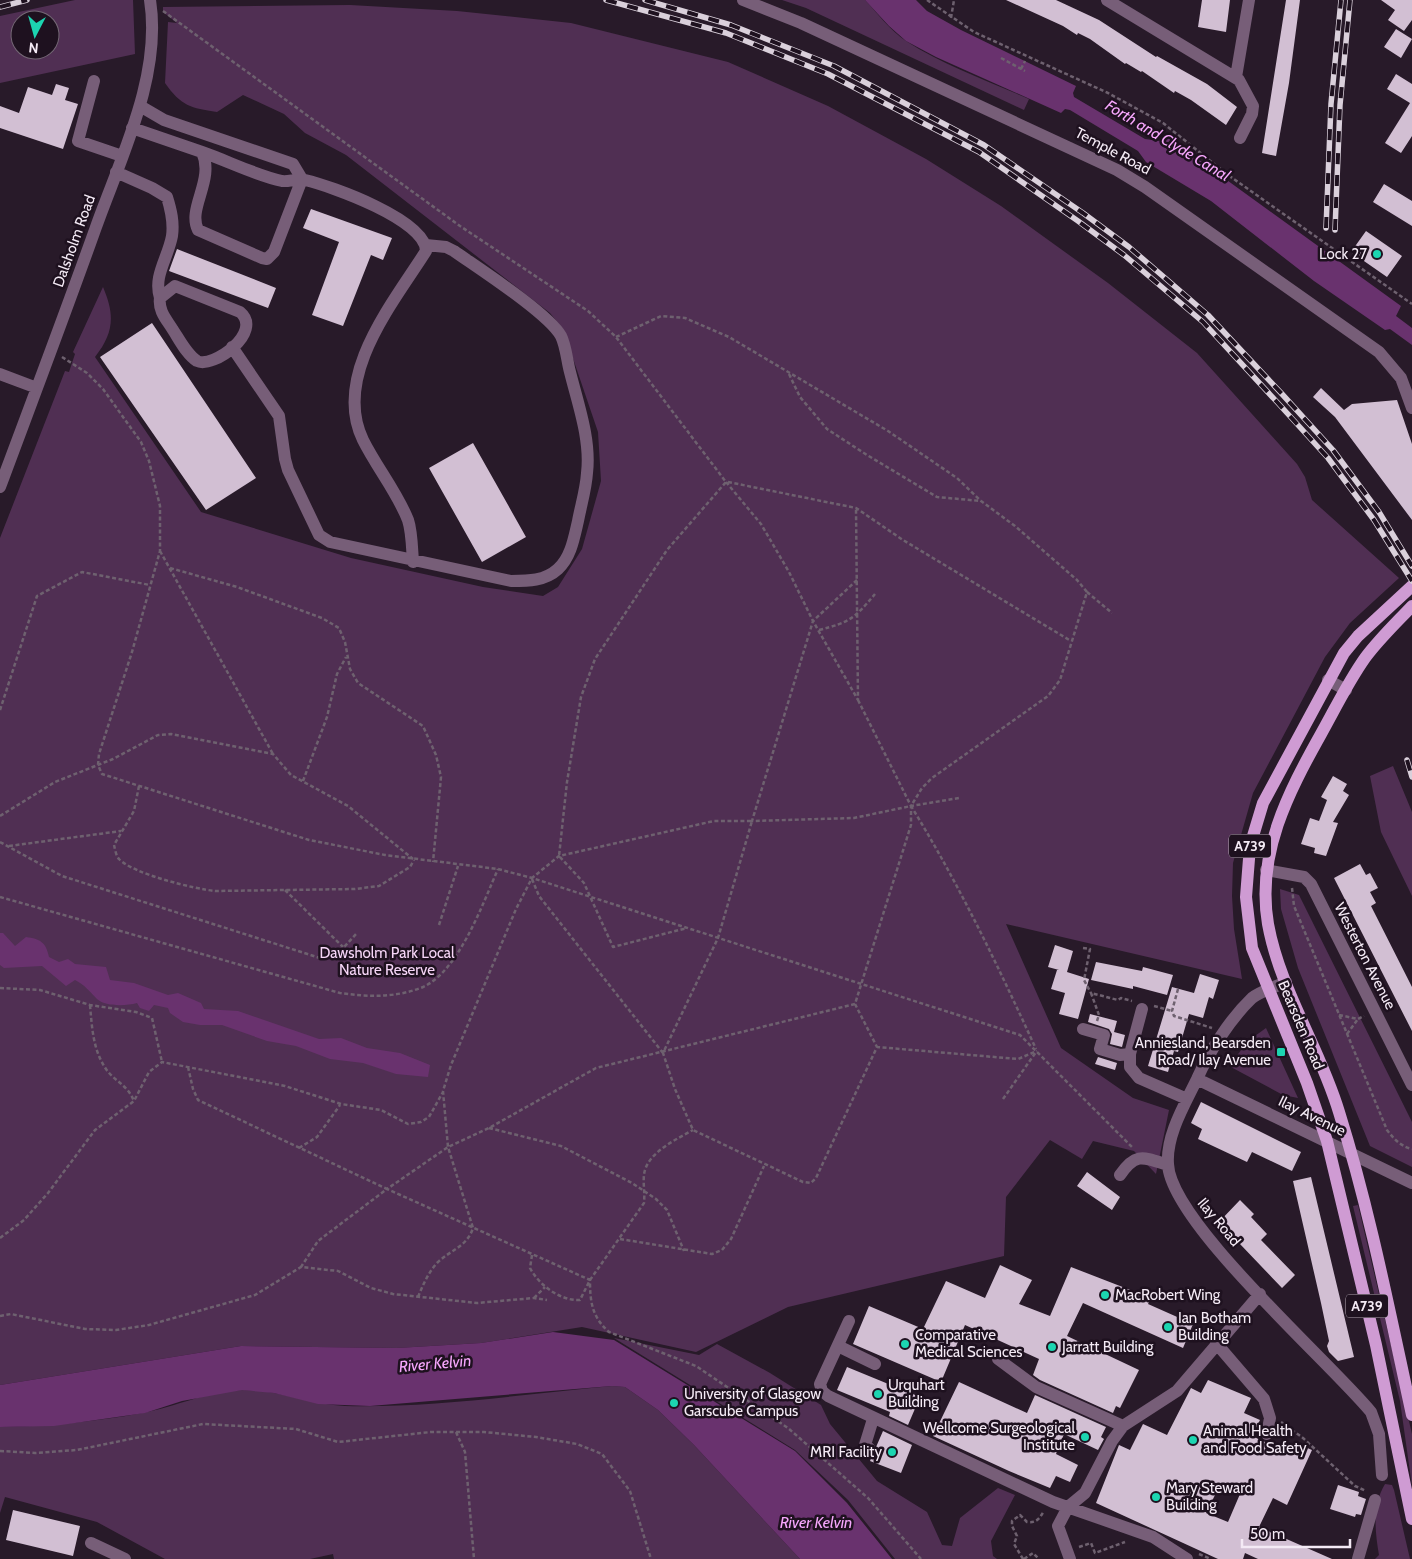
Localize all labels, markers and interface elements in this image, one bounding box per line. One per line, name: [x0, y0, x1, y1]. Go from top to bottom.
north arrow: [10, 10, 60, 60]
text: N: [28, 38, 40, 57]
water label: Forth and Clyde Canal: [1102, 96, 1234, 185]
street label: Temple Road: [1072, 124, 1154, 178]
street label: Dalsholm Road: [49, 192, 99, 290]
place label: Lock 27: [1319, 245, 1367, 263]
marker: Lock 27: [1371, 248, 1383, 260]
road number: A739: [1229, 834, 1271, 858]
street label: Westerton Avenue: [1330, 900, 1400, 1013]
park label: Dawsholm Park Local Nature Reserve: [320, 944, 455, 979]
street label: Bearsden Road: [1274, 978, 1328, 1072]
place label: Anniesland, Bearsden Road/ Ilay Avenue: [1135, 1034, 1271, 1069]
marker: Anniesland, Bearsden Road/ Ilay Avenue: [1275, 1046, 1287, 1058]
street label: Ilay Avenue: [1275, 1092, 1349, 1140]
street label: Ilay Road: [1194, 1194, 1244, 1250]
place label: MacRobert Wing: [1115, 1286, 1221, 1304]
marker: MacRobert Wing: [1099, 1289, 1111, 1301]
road number: A739: [1346, 1294, 1388, 1318]
place label: Ian Botham Building: [1178, 1309, 1251, 1344]
marker: Ian Botham Building: [1162, 1321, 1174, 1333]
place label: Comparative Medical Sciences: [915, 1326, 1023, 1361]
marker: Comparative Medical Sciences: [899, 1338, 911, 1350]
place label: Jarratt Building: [1061, 1338, 1154, 1356]
marker: Jarratt Building: [1046, 1341, 1058, 1353]
water label: River Kelvin: [398, 1351, 472, 1376]
place label: Urquhart Building: [888, 1376, 945, 1411]
place label: University of Glasgow Garscube Campus: [684, 1385, 821, 1420]
marker: Urquhart Building: [872, 1388, 884, 1400]
marker: University of Glasgow Garscube Campus: [668, 1397, 680, 1409]
place label: Wellcome Surgeological Institute: [923, 1419, 1075, 1454]
place label: Animal Health and Food Safety: [1203, 1422, 1307, 1457]
marker: Wellcome Surgeological Institute: [1079, 1431, 1091, 1443]
marker: Animal Health and Food Safety: [1187, 1434, 1199, 1446]
place label: MRI Facility: [810, 1443, 882, 1461]
marker: MRI Facility: [886, 1446, 898, 1458]
place label: Mary Steward Building: [1166, 1479, 1253, 1514]
marker: Mary Steward Building: [1150, 1491, 1162, 1503]
water label: River Kelvin: [780, 1513, 852, 1532]
scale bar: [1242, 1516, 1350, 1548]
text: 50 m: [1250, 1525, 1285, 1543]

